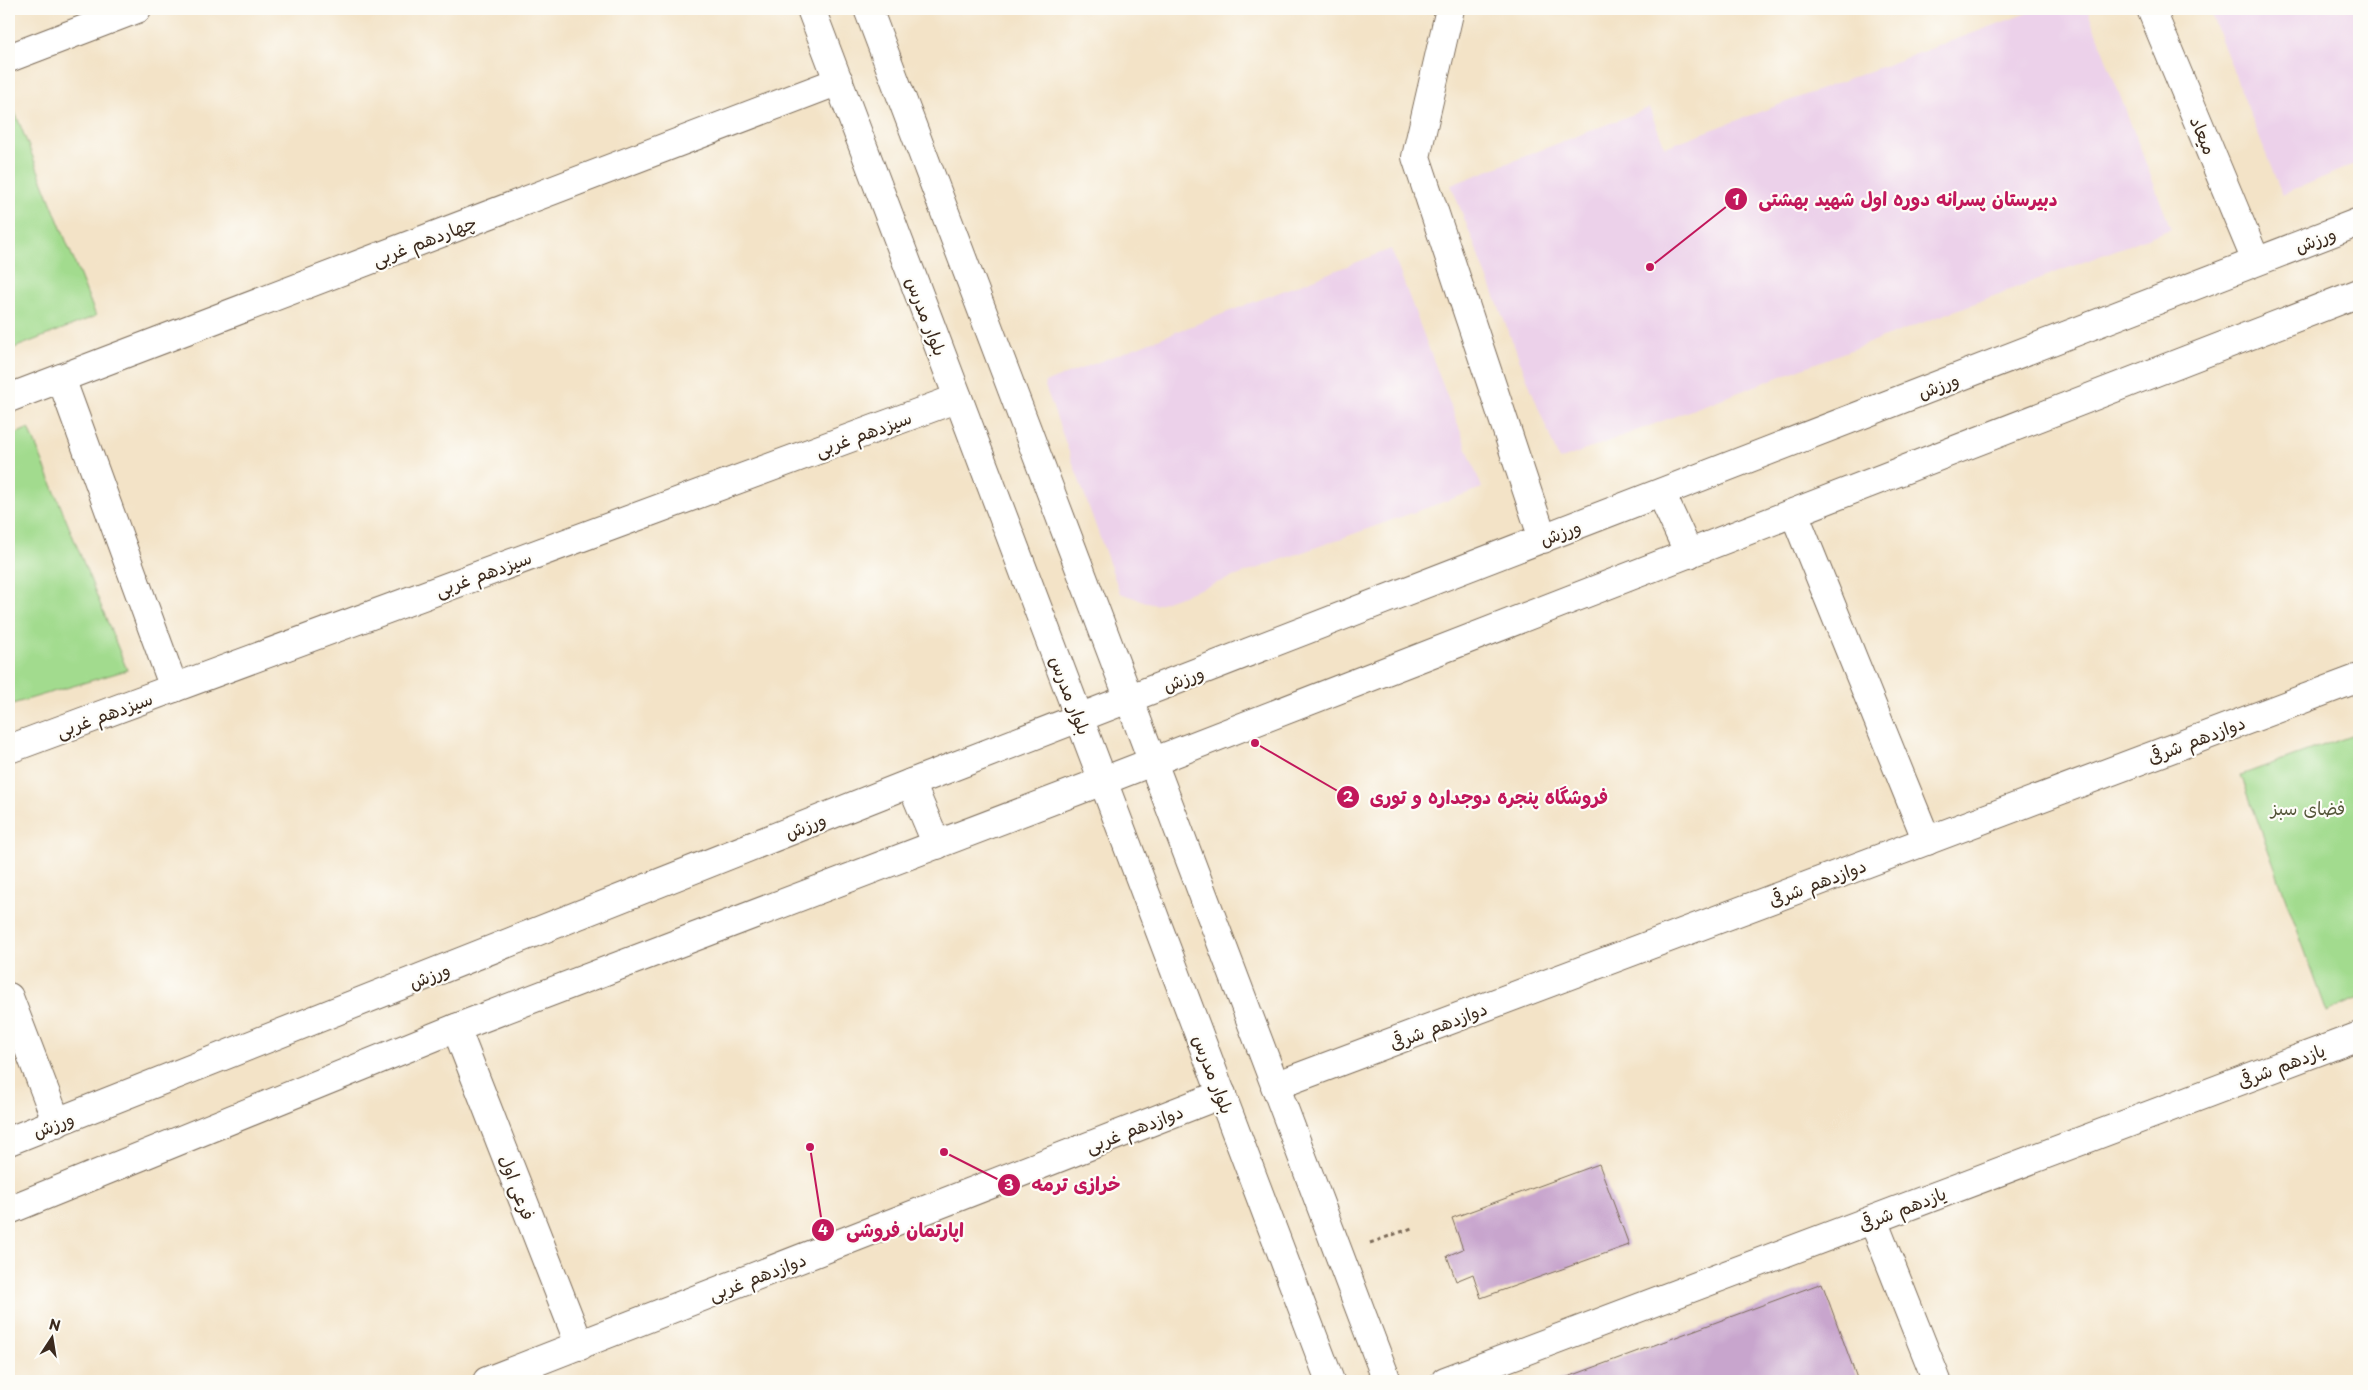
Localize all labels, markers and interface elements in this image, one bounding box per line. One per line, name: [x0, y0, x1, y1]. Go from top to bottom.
street label: میعاد: [2184, 111, 2224, 159]
callout: دبیرستان پسرانه دوره اول شهید بهشتی: [1724, 182, 2068, 216]
text: دبیرستان پسرانه دوره اول شهید بهشتی: [1759, 184, 2057, 212]
text: 1: [1732, 187, 1740, 210]
street label: چهاردهم غربی: [368, 208, 481, 274]
street label: ورزش: [2290, 219, 2340, 259]
street label: بلوار مدرس: [900, 272, 954, 360]
street label: ورزش: [1913, 365, 1963, 405]
street label: سیزدهم غربی: [811, 403, 916, 465]
street label: ورزش: [1535, 512, 1585, 552]
street label: سیزدهم غربی: [431, 543, 536, 605]
street label: بلوار مدرس: [1044, 651, 1098, 739]
street label: ورزش: [1158, 658, 1208, 698]
street label: سیزدهم غربی: [52, 684, 157, 746]
street label: دوازدهم شرقی: [2143, 708, 2249, 772]
callout: فروشگاه پنجره دوجداره و توری: [1335, 780, 1618, 814]
text: فروشگاه پنجره دوجداره و توری: [1370, 782, 1608, 810]
text: 2: [1343, 784, 1354, 807]
park label: فضای سبز: [2269, 794, 2345, 821]
street label: ورزش: [780, 805, 830, 845]
street label: دوازدهم شرقی: [1764, 851, 1870, 915]
street label: ورزش: [404, 955, 454, 995]
street label: دوازدهم شرقی: [1385, 994, 1491, 1058]
street label: بلوار مدرس: [1187, 1030, 1241, 1118]
street label: یازدهم شرقی: [2233, 1036, 2330, 1096]
street label: دوازدهم غربی: [1081, 1097, 1187, 1161]
street label: ورزش: [28, 1104, 78, 1144]
street label: فرعی اول: [493, 1150, 543, 1224]
callout: خرازی ترمه: [997, 1168, 1130, 1202]
text: خرازی ترمه: [1032, 1169, 1120, 1197]
text: 3: [1004, 1172, 1014, 1195]
street label: یازدهم شرقی: [1854, 1179, 1951, 1239]
callout: اپارتمان فروشی: [811, 1213, 973, 1247]
text: اپارتمان فروشی: [846, 1215, 964, 1243]
text: 4: [818, 1217, 828, 1240]
street label: دوازدهم غربی: [704, 1245, 810, 1309]
north arrow: [28, 1312, 78, 1362]
text: N: [47, 1313, 62, 1336]

